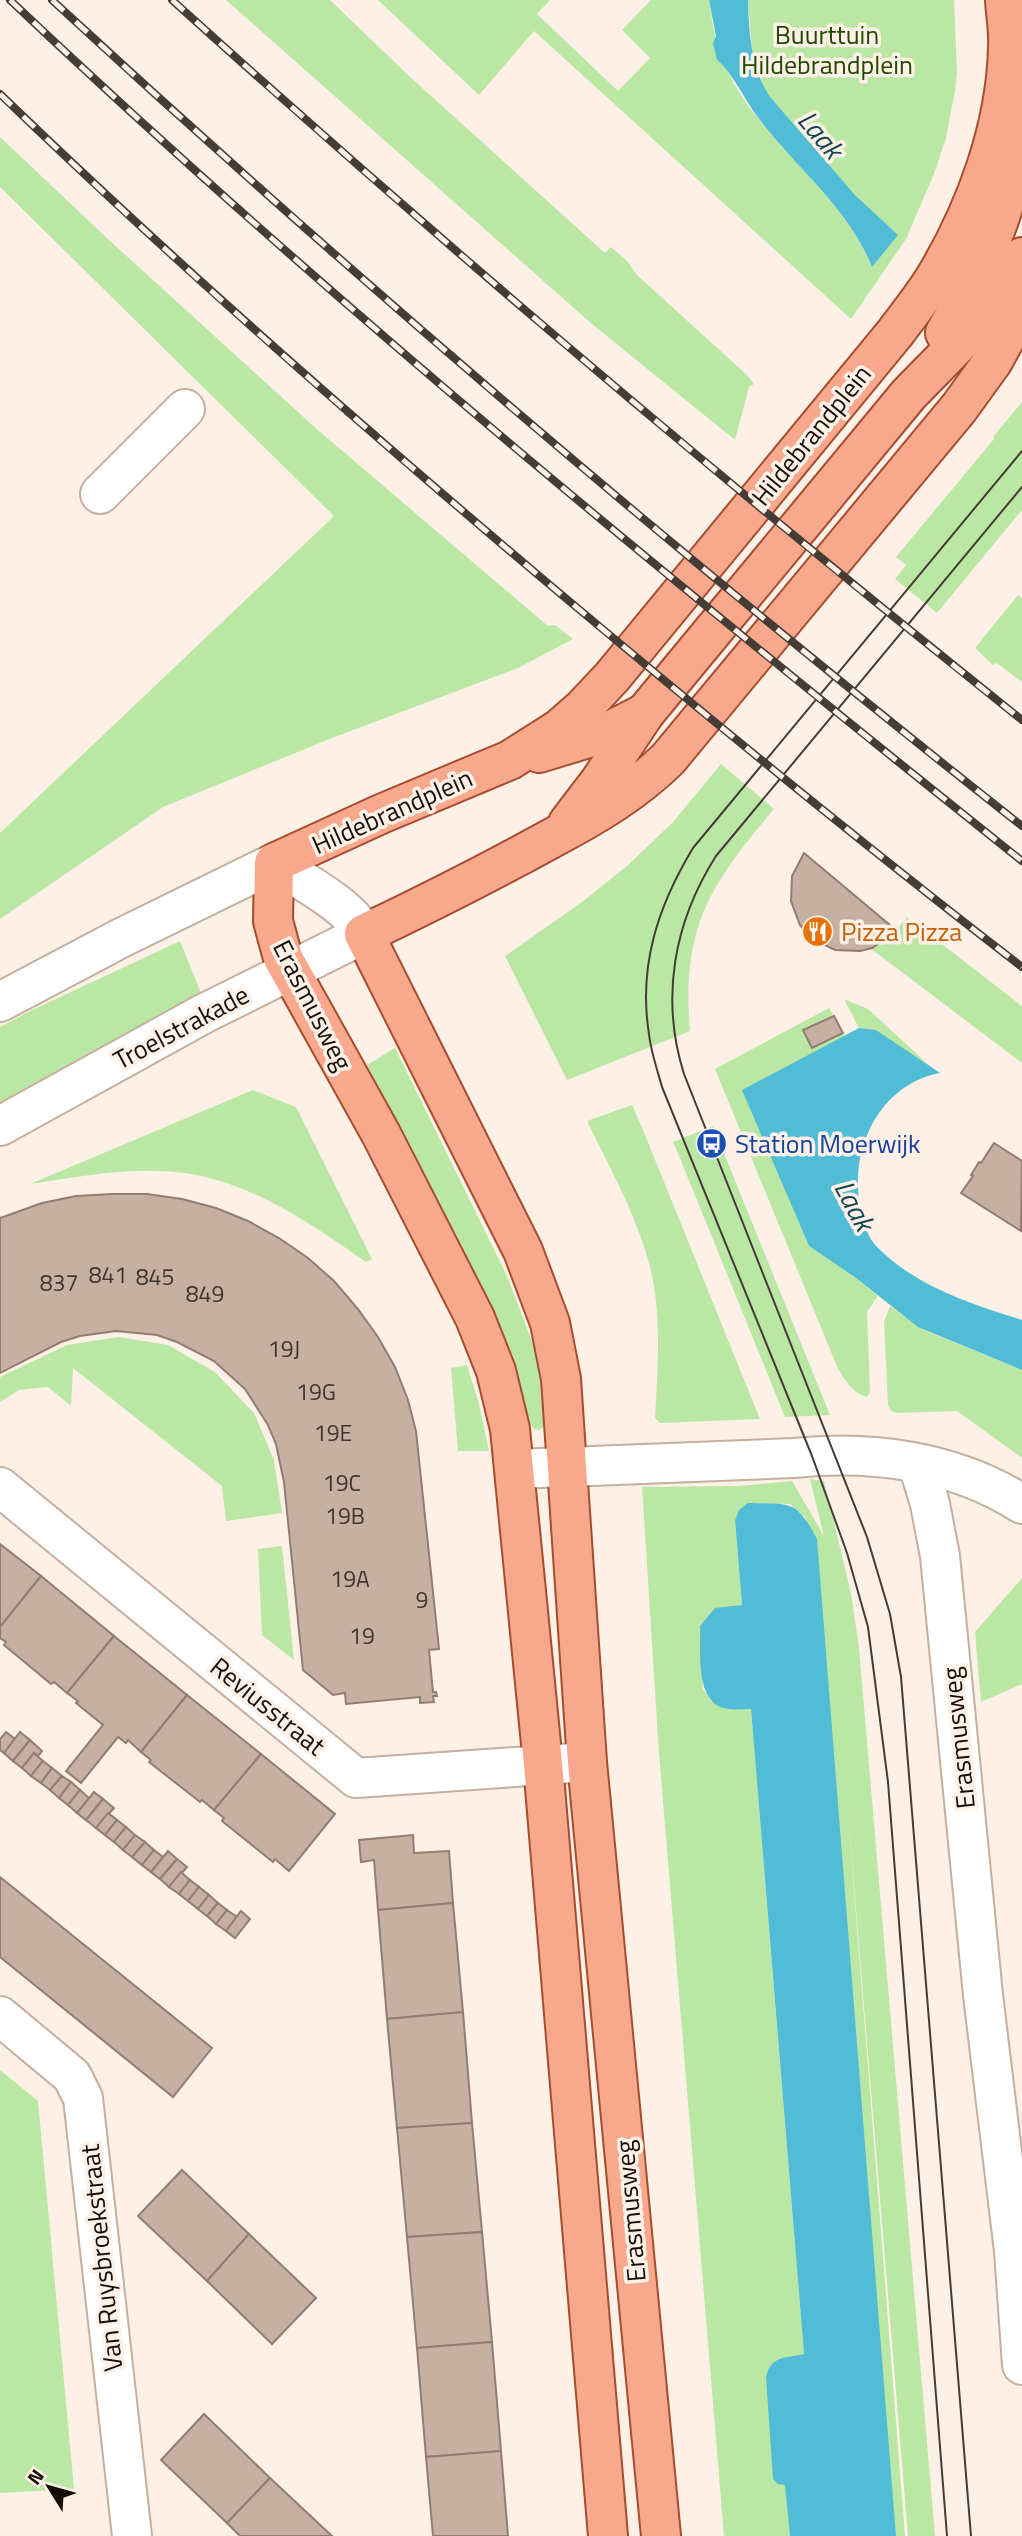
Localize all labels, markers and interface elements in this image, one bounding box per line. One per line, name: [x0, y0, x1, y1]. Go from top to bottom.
park label: Buurttuin Hildebrandplein: [741, 15, 913, 84]
water label: Laak: [788, 100, 857, 171]
street label: Hildebrandplein: [742, 356, 880, 514]
street label: Hildebrandplein: [305, 758, 479, 864]
place label: Pizza Pizza: [841, 912, 962, 951]
restaurant icon: Pizza Pizza: [801, 914, 835, 948]
street label: Erasmusweg: [263, 933, 363, 1077]
street label: Troelstrakade: [106, 975, 256, 1079]
place label: Station Moerwijk: [735, 1124, 920, 1163]
bus stop icon: Station Moerwijk: [695, 1126, 729, 1160]
water label: Laak: [824, 1172, 888, 1241]
house number: 841: [89, 1257, 127, 1292]
house number: 845: [136, 1259, 174, 1294]
house number: 837: [40, 1265, 78, 1300]
house number: 849: [186, 1276, 224, 1311]
house number: 19J: [268, 1331, 300, 1366]
house number: 19G: [296, 1374, 336, 1409]
house number: 19E: [314, 1415, 352, 1450]
house number: 19C: [323, 1465, 361, 1500]
house number: 19B: [325, 1498, 365, 1533]
house number: 19A: [330, 1561, 370, 1596]
house number: 9: [416, 1582, 428, 1617]
house number: 19: [349, 1618, 375, 1653]
street label: Reviusstraat: [202, 1647, 334, 1765]
street label: Erasmusweg: [931, 1665, 985, 1811]
street label: Erasmusweg: [604, 2138, 656, 2284]
street label: Van Ruysbroekstraat: [70, 2142, 132, 2374]
north arrow: [14, 2452, 84, 2522]
text: N: [19, 2462, 51, 2490]

